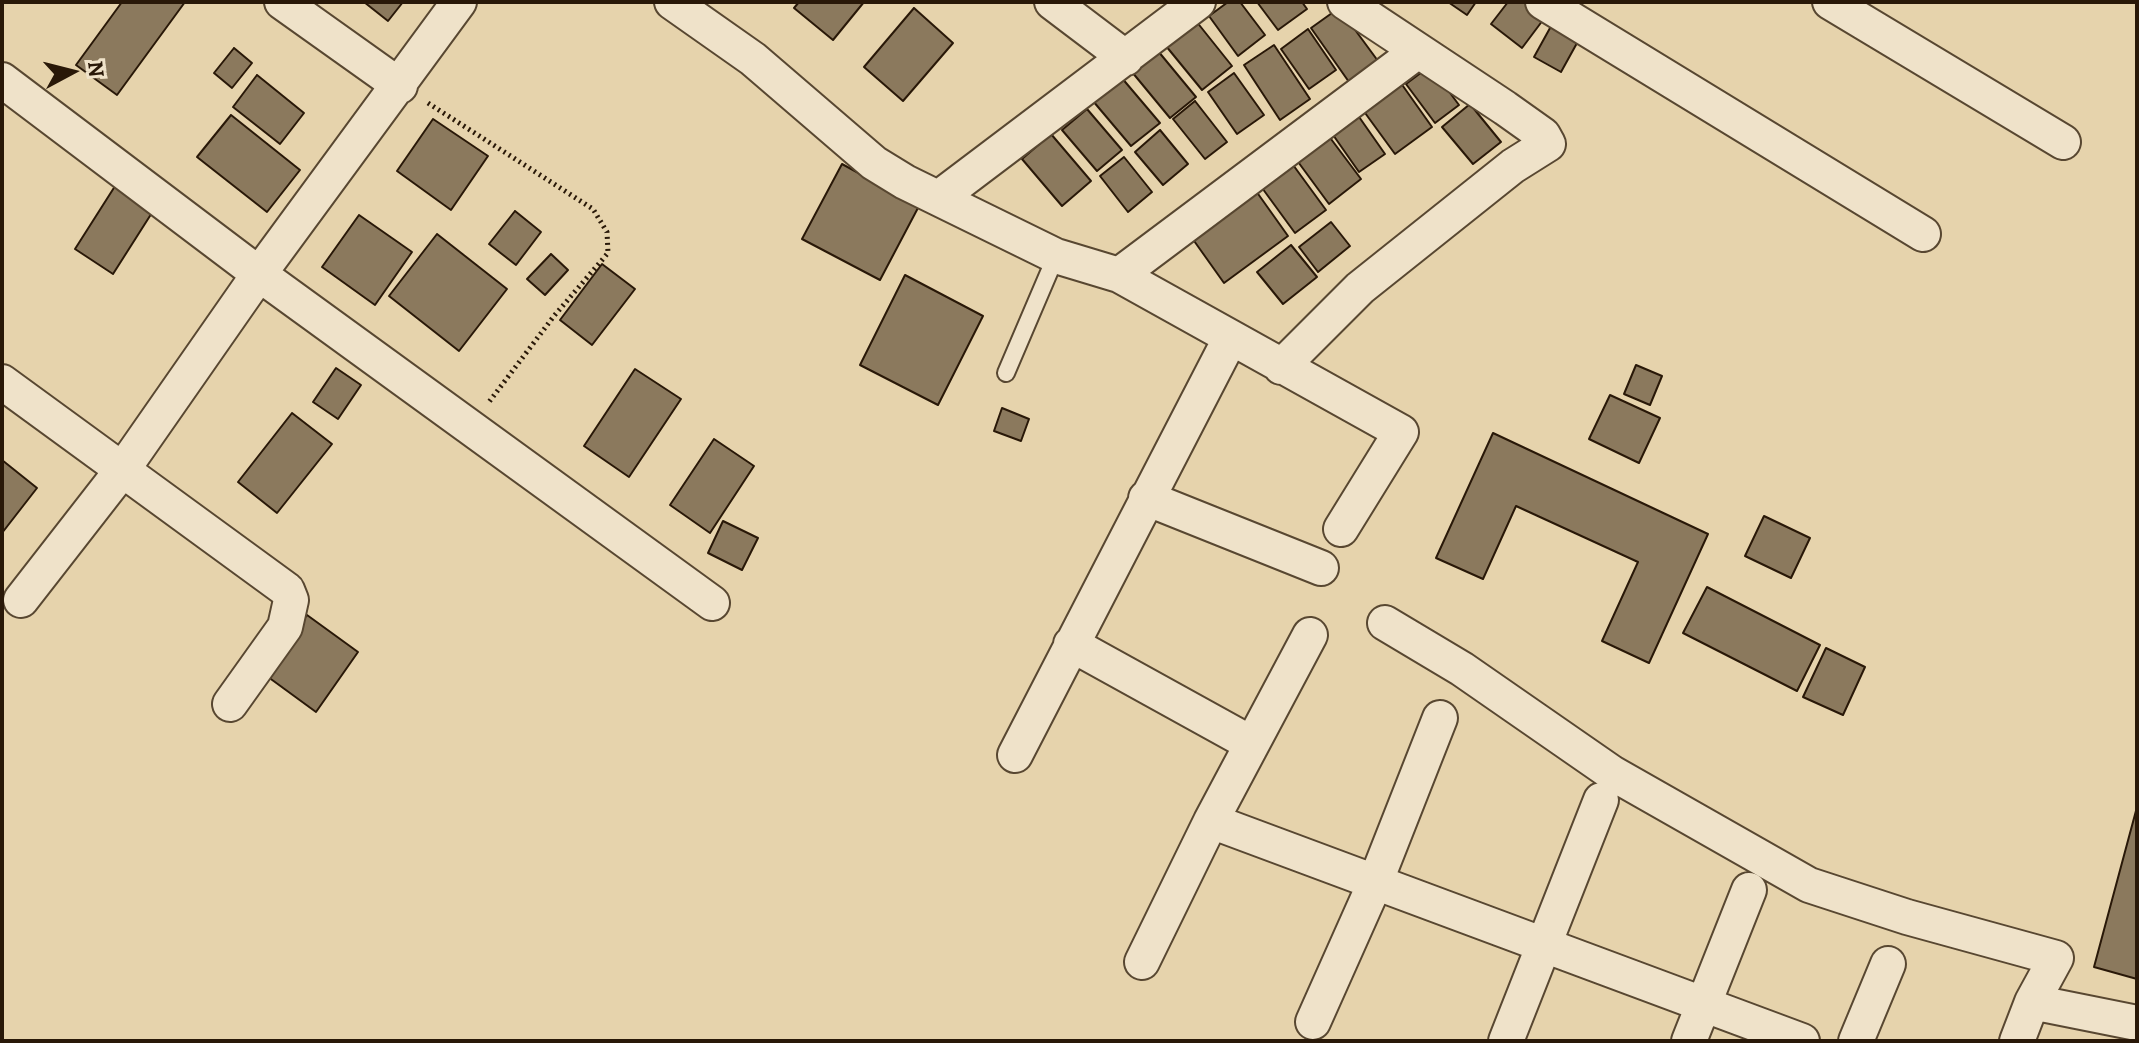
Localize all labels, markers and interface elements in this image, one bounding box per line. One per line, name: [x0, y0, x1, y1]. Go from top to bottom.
north arrow: [32, 32, 112, 112]
text: N: [80, 59, 112, 79]

